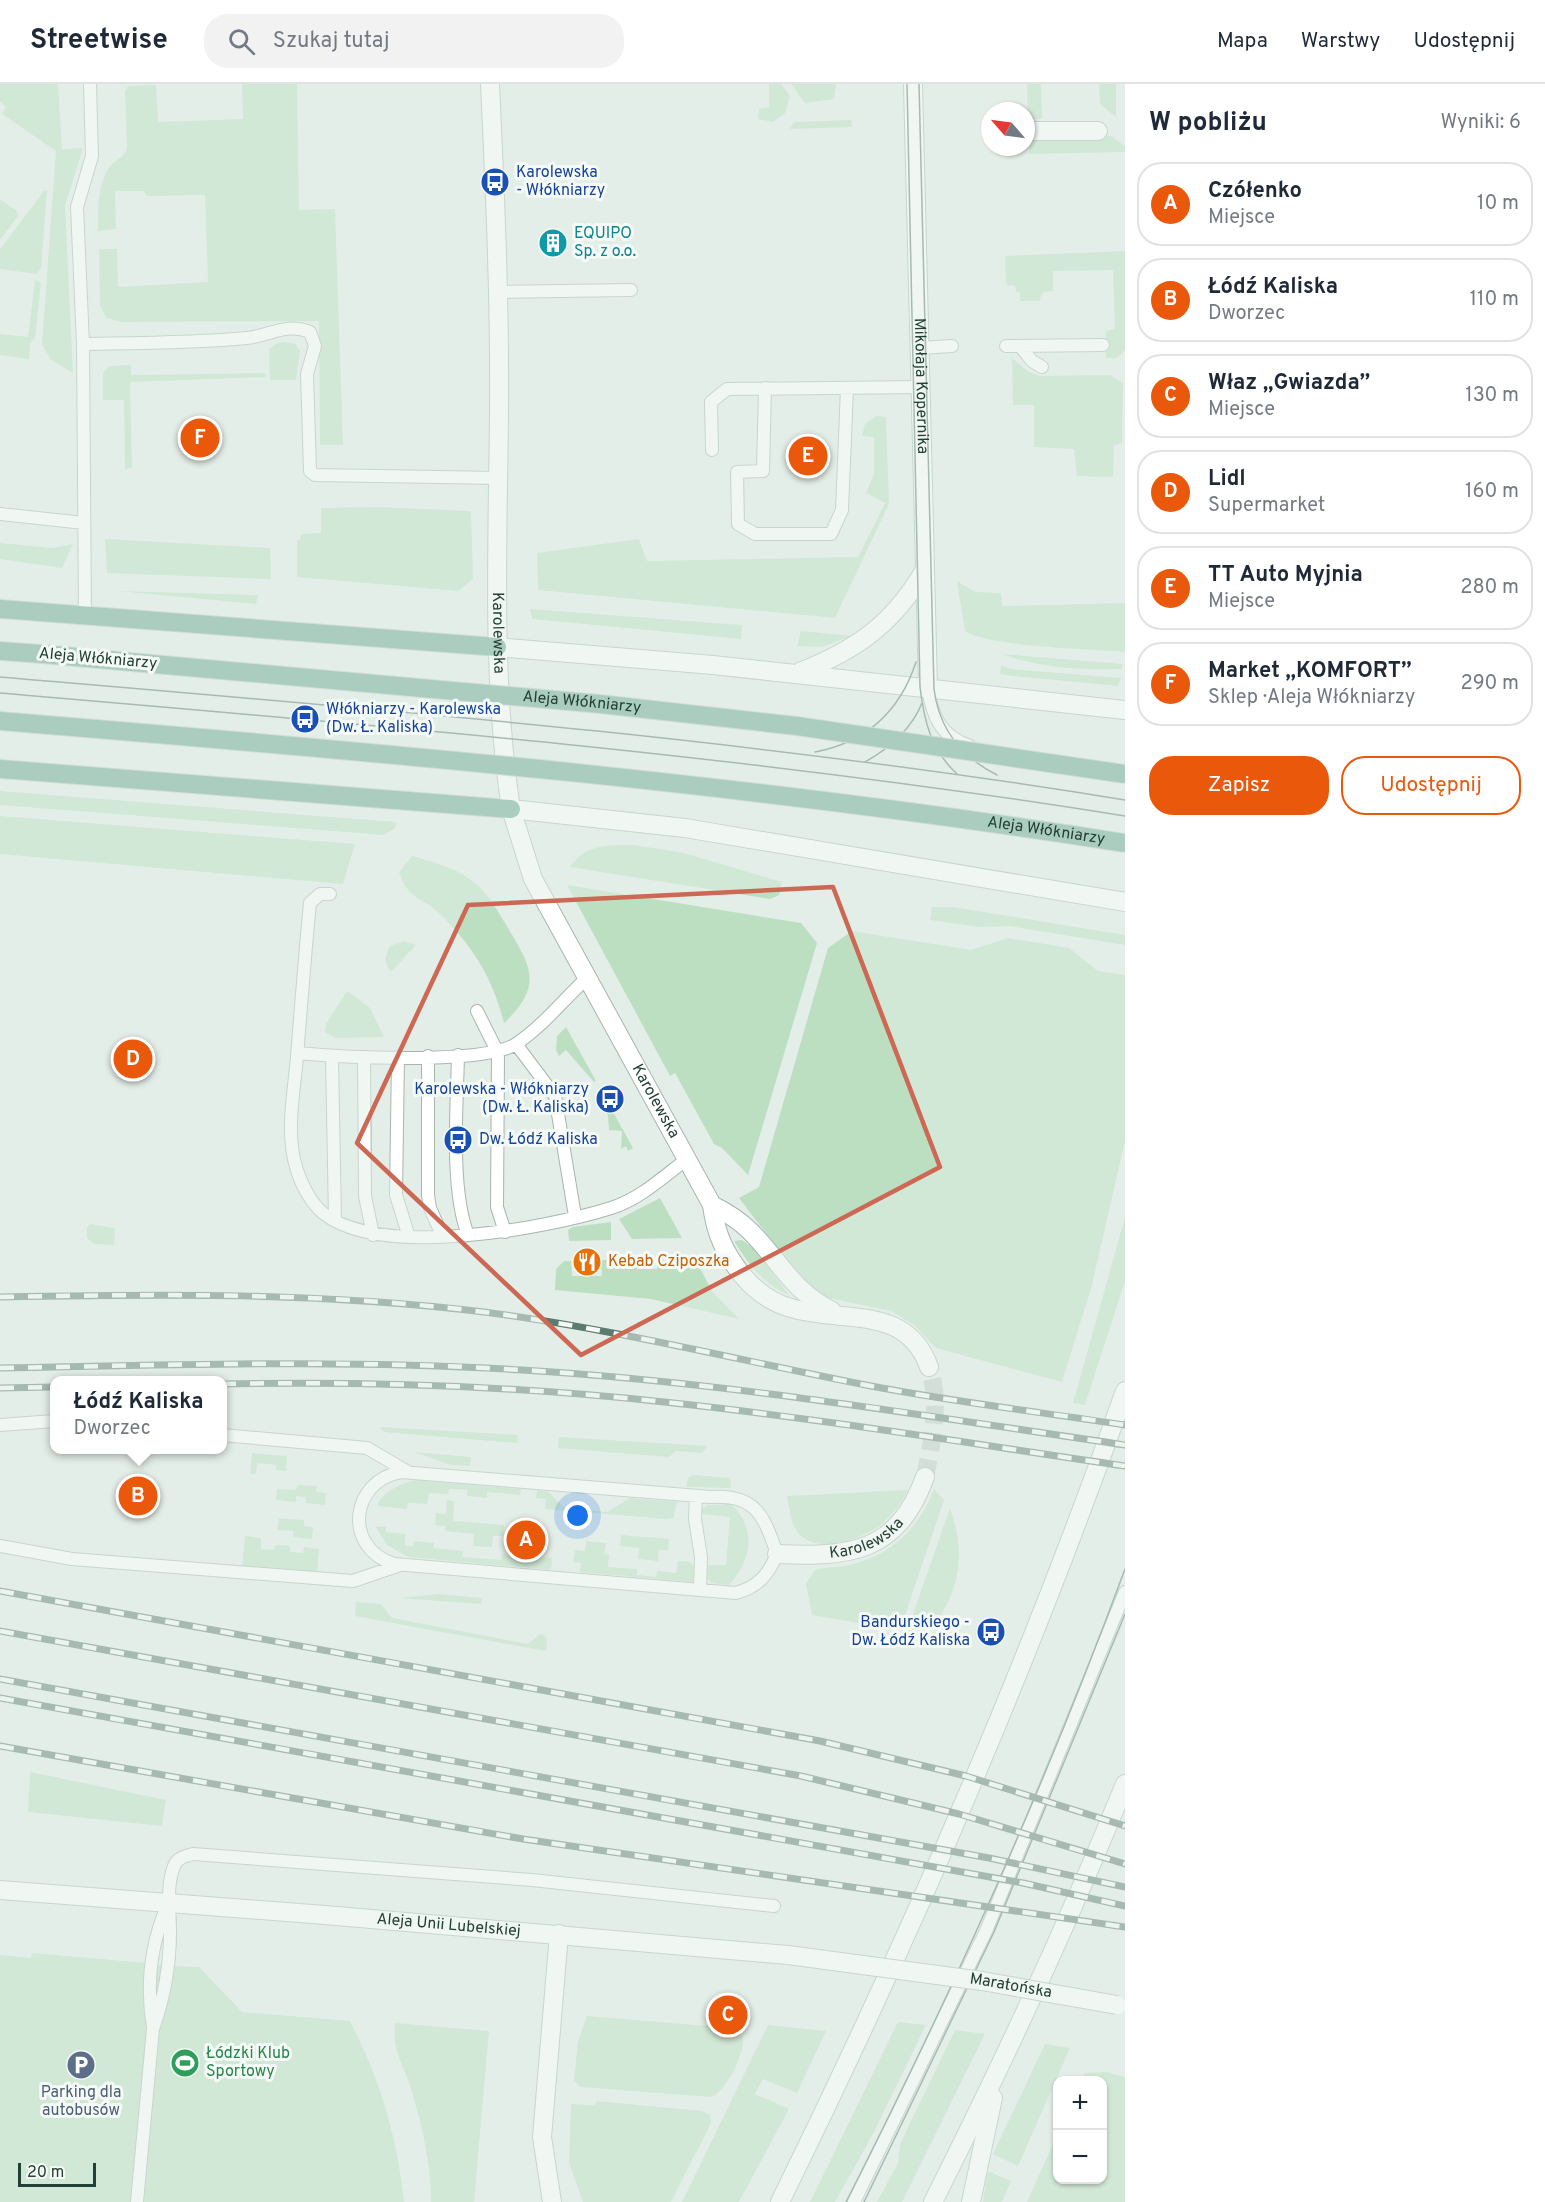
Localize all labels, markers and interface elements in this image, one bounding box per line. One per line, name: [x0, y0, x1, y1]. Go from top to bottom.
search box: [204, 14, 624, 68]
text: Streetwise: [30, 23, 168, 59]
icon: search: [225, 25, 258, 58]
text: Szukaj tutaj: [273, 28, 390, 55]
text: Mapa: [1217, 28, 1268, 55]
text: Warstwy: [1301, 28, 1380, 55]
text: Udostępnij: [1413, 28, 1515, 55]
north arrow: [981, 102, 1035, 156]
text: W pobliżu: [1149, 107, 1267, 140]
text: Wyniki: 6: [1440, 110, 1521, 136]
place label: Karolewska - Włókniarzy: [516, 163, 605, 201]
bus stop icon: Karolewska - Włókniarzy: [479, 166, 511, 198]
text: Czółenko: [1208, 178, 1302, 205]
text: A: [1163, 191, 1178, 217]
text: 10 m: [1477, 191, 1519, 217]
text: Miejsce: [1208, 205, 1275, 231]
place label: EQUIPO Sp. z o.o.: [574, 224, 636, 262]
building icon: EQUIPO Sp. z o.o.: [537, 227, 569, 259]
text: Łódź Kaliska: [1208, 274, 1338, 301]
text: B: [1164, 287, 1177, 313]
text: 110 m: [1470, 287, 1519, 313]
text: Dworzec: [1208, 301, 1285, 327]
street label: Mikołaja Kopernika: [909, 318, 932, 454]
text: Właz „Gwiazda”: [1208, 370, 1370, 397]
text: C: [1164, 383, 1177, 409]
text: 130 m: [1465, 383, 1519, 409]
text: Miejsce: [1208, 397, 1275, 423]
pin: F: [180, 416, 220, 460]
pin: E: [788, 434, 828, 478]
text: Lidl: [1208, 466, 1246, 493]
text: D: [1163, 479, 1178, 505]
text: 160 m: [1465, 479, 1519, 505]
text: Supermarket: [1208, 493, 1325, 519]
text: TT Auto Myjnia: [1208, 562, 1363, 589]
text: E: [1164, 575, 1177, 601]
text: 280 m: [1460, 575, 1519, 601]
text: Miejsce: [1208, 589, 1275, 615]
street label: Karolewska: [487, 592, 509, 674]
street label: Aleja Włókniarzy: [38, 644, 158, 674]
text: Market „KOMFORT”: [1208, 658, 1412, 685]
text: F: [1165, 671, 1176, 697]
text: 290 m: [1461, 671, 1519, 697]
text: Sklep · Aleja Włókniarzy: [1208, 685, 1415, 711]
street label: Aleja Włókniarzy: [522, 687, 642, 719]
place label: Włókniarzy - Karolewska (Dw. Ł. Kaliska): [326, 700, 501, 738]
bus stop icon: Włókniarzy - Karolewska (Dw. Ł. Kaliska): [289, 703, 321, 735]
button: Zapisz: [1149, 756, 1329, 815]
button: Udostępnij: [1341, 756, 1521, 815]
street label: Aleja Włókniarzy: [986, 813, 1107, 850]
pin: D: [114, 1036, 152, 1082]
street label: Karolewska: [627, 1061, 684, 1142]
place label: Karolewska - Włókniarzy (Dw. Ł. Kaliska): [414, 1080, 589, 1118]
bus stop icon: Karolewska - Włókniarzy (Dw. Ł. Kaliska): [594, 1083, 626, 1115]
bus stop icon: Dw. Łódź Kaliska: [442, 1124, 474, 1156]
place label: Dw. Łódź Kaliska: [479, 1130, 598, 1150]
restaurant icon: Kebab Cziposzka: [571, 1246, 603, 1278]
place label: Kebab Cziposzka: [608, 1252, 730, 1272]
popup: [50, 1376, 227, 1454]
text: Łódź Kaliska: [73, 1389, 204, 1416]
text: Dworzec: [73, 1416, 151, 1442]
pin: B: [118, 1474, 158, 1518]
your location: [563, 1501, 592, 1530]
street label: Karolewska: [828, 1514, 909, 1564]
pin: A: [506, 1518, 546, 1562]
place label: Bandurskiego - Dw. Łódź Kaliska: [851, 1613, 970, 1651]
bus stop icon: Bandurskiego - Dw. Łódź Kaliska: [975, 1616, 1007, 1648]
street label: Aleja Unii Lubelskiej: [376, 1909, 522, 1942]
street label: Maratońska: [968, 1969, 1053, 2003]
pin: C: [708, 1992, 748, 2038]
place label: Łódzki Klub Sportowy: [206, 2044, 290, 2082]
sports icon: Łódzki Klub Sportowy: [169, 2047, 201, 2079]
parking icon: Parking dla autobusów: [65, 2049, 97, 2081]
map controls: [1053, 2076, 1107, 2184]
button: +: [1053, 2076, 1107, 2130]
place label: Parking dla autobusów: [41, 2083, 121, 2121]
button: −: [1053, 2130, 1107, 2184]
scale bar: [18, 2160, 96, 2188]
text: 20 m: [27, 2163, 64, 2183]

